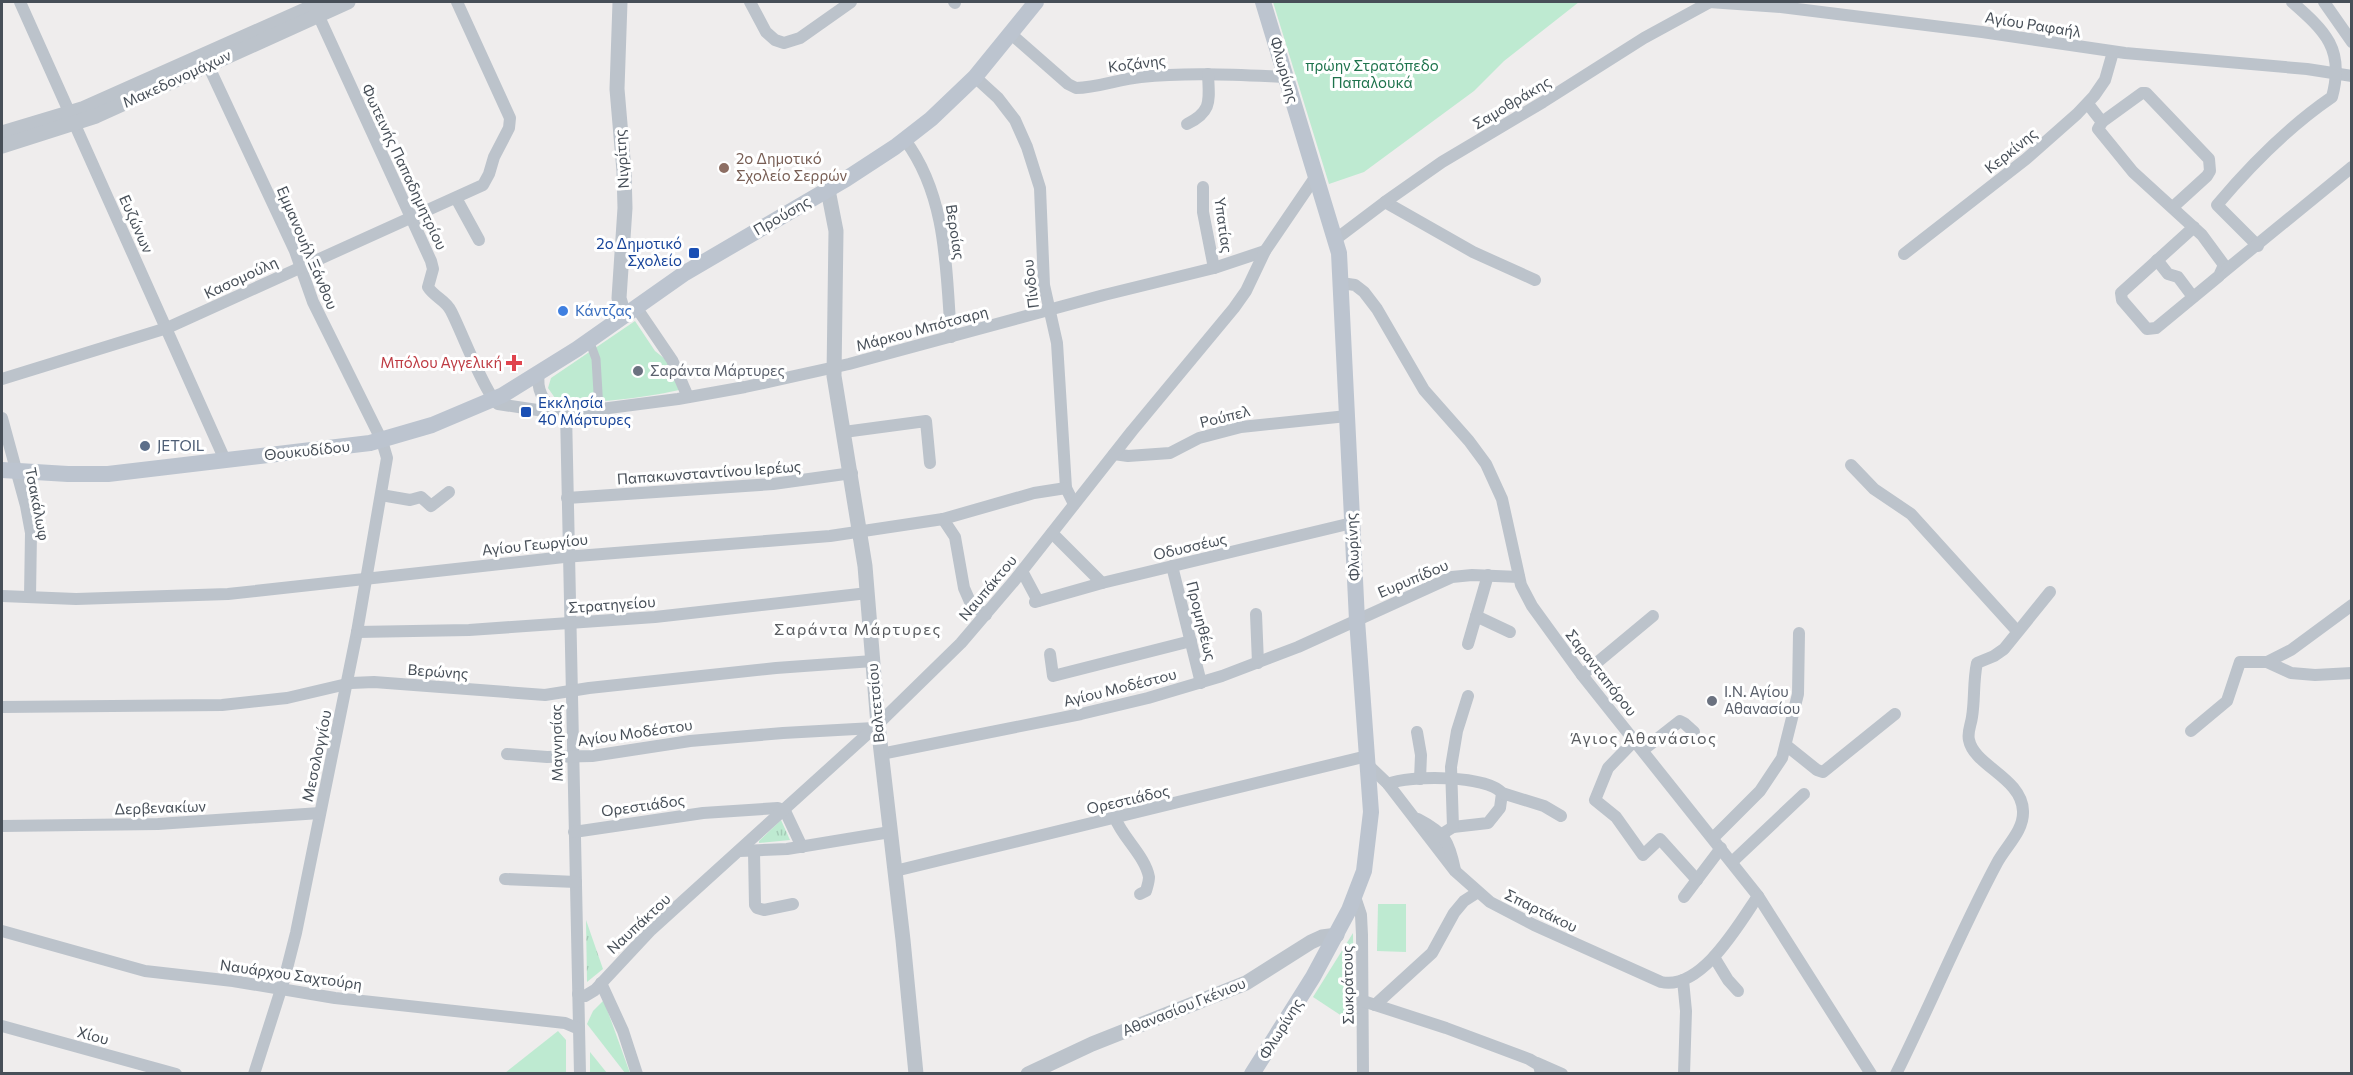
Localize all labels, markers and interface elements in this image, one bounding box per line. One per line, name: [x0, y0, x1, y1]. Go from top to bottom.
street label: Αγίου Ραφαήλ: [1984, 8, 2083, 40]
street label: Φλωρίνης: [1267, 34, 1303, 105]
street label: Μακεδονομάχων: [119, 45, 234, 111]
street label: Κοζάνης: [1107, 51, 1167, 75]
park label: πρώην Στρατόπεδο Παπαλουκά: [1305, 56, 1439, 91]
street label: Σαμοθράκης: [1469, 72, 1554, 132]
street label: Φωτεινής Παπαδημητρίου: [358, 81, 451, 252]
street label: Κερκίνης: [1981, 124, 2040, 177]
street label: Νιγρίτης: [610, 129, 632, 189]
place label: 2ο Δημοτικό Σχολείο Σερρών: [736, 149, 847, 184]
marker: 2ο Δημοτικό Σχολείο Σερρών: [717, 161, 731, 175]
street label: Εμμανουήλ Ξάνθου: [274, 183, 342, 312]
street label: Ευζώνων: [116, 192, 158, 256]
street label: Προύσης: [750, 192, 813, 239]
street label: Υπατίας: [1211, 196, 1237, 254]
street label: Βεροίας: [943, 203, 969, 261]
place label: 2ο Δημοτικό Σχολείο: [596, 234, 682, 269]
marker: 2ο Δημοτικό Σχολείο: [687, 246, 701, 260]
street label: Κασομούλη: [201, 252, 280, 302]
street label: Πίνδου: [1018, 259, 1042, 310]
place label: Κάντζας: [575, 301, 632, 319]
street label: Μάρκου Μπότσαρη: [854, 302, 990, 354]
marker: Κάντζας: [556, 304, 570, 318]
place label: Μπόλου Αγγελική: [380, 353, 502, 371]
marker: Μπόλου Αγγελική: [507, 356, 521, 370]
place label: Σαράντα Μάρτυρες: [650, 361, 785, 379]
marker: Σαράντα Μάρτυρες: [631, 364, 645, 378]
place label: Εκκλησία 40 Μάρτυρες: [538, 393, 631, 428]
street label: Ρούπελ: [1198, 401, 1252, 431]
marker: Εκκλησία 40 Μάρτυρες: [519, 405, 533, 419]
place label: JETOIL: [157, 436, 205, 454]
street label: Θουκυδίδου: [263, 437, 351, 463]
marker: JETOIL: [138, 439, 152, 453]
street label: Παπακωνσταντίνου Ιερέως: [616, 457, 802, 487]
street label: Τσακάλωφ: [22, 466, 54, 542]
street label: Φλωρίνης: [1341, 513, 1363, 582]
street label: Αγίου Γεωργίου: [481, 529, 589, 559]
street label: Οδυσσέως: [1151, 529, 1228, 563]
street label: Ναυπάκτου: [955, 551, 1020, 624]
street label: Ευρυπίδου: [1375, 555, 1451, 601]
street label: Προμηθέως: [1183, 579, 1221, 662]
street label: Στρατηγείου: [568, 592, 656, 616]
district label: Σαράντα Μάρτυρες: [774, 619, 942, 638]
street label: Σαρανταπόρου: [1562, 625, 1641, 719]
street label: Βερώνης: [407, 660, 469, 682]
street label: Βαλτετσίου: [863, 663, 887, 744]
street label: Αγίου Μοδέστου: [1061, 664, 1178, 710]
place label: Ι.Ν. Αγίου Αθανασίου: [1724, 682, 1800, 717]
marker: Ι.Ν. Αγίου Αθανασίου: [1705, 694, 1719, 708]
street label: Μαγνησίας: [546, 704, 566, 782]
street label: Μεσολογγίου: [298, 708, 335, 803]
street label: Αγίου Μοδέστου: [576, 715, 694, 749]
district label: Άγιος Αθανάσιος: [1570, 728, 1717, 747]
street label: Ορεστιάδος: [1085, 781, 1171, 817]
street label: Ορεστιάδος: [600, 790, 686, 820]
street label: Δερβενακίων: [114, 796, 206, 818]
street label: Σπαρτάκου: [1502, 885, 1581, 935]
street label: Ναυπάκτου: [603, 889, 674, 957]
street label: Σωκράτους: [1337, 945, 1357, 1025]
street label: Ναυάρχου Σαχτούρη: [219, 955, 363, 993]
street label: Αθανασίου Γκένιου: [1119, 973, 1248, 1039]
street label: Φλωρίνης: [1254, 995, 1306, 1062]
street label: Χίου: [76, 1022, 111, 1048]

